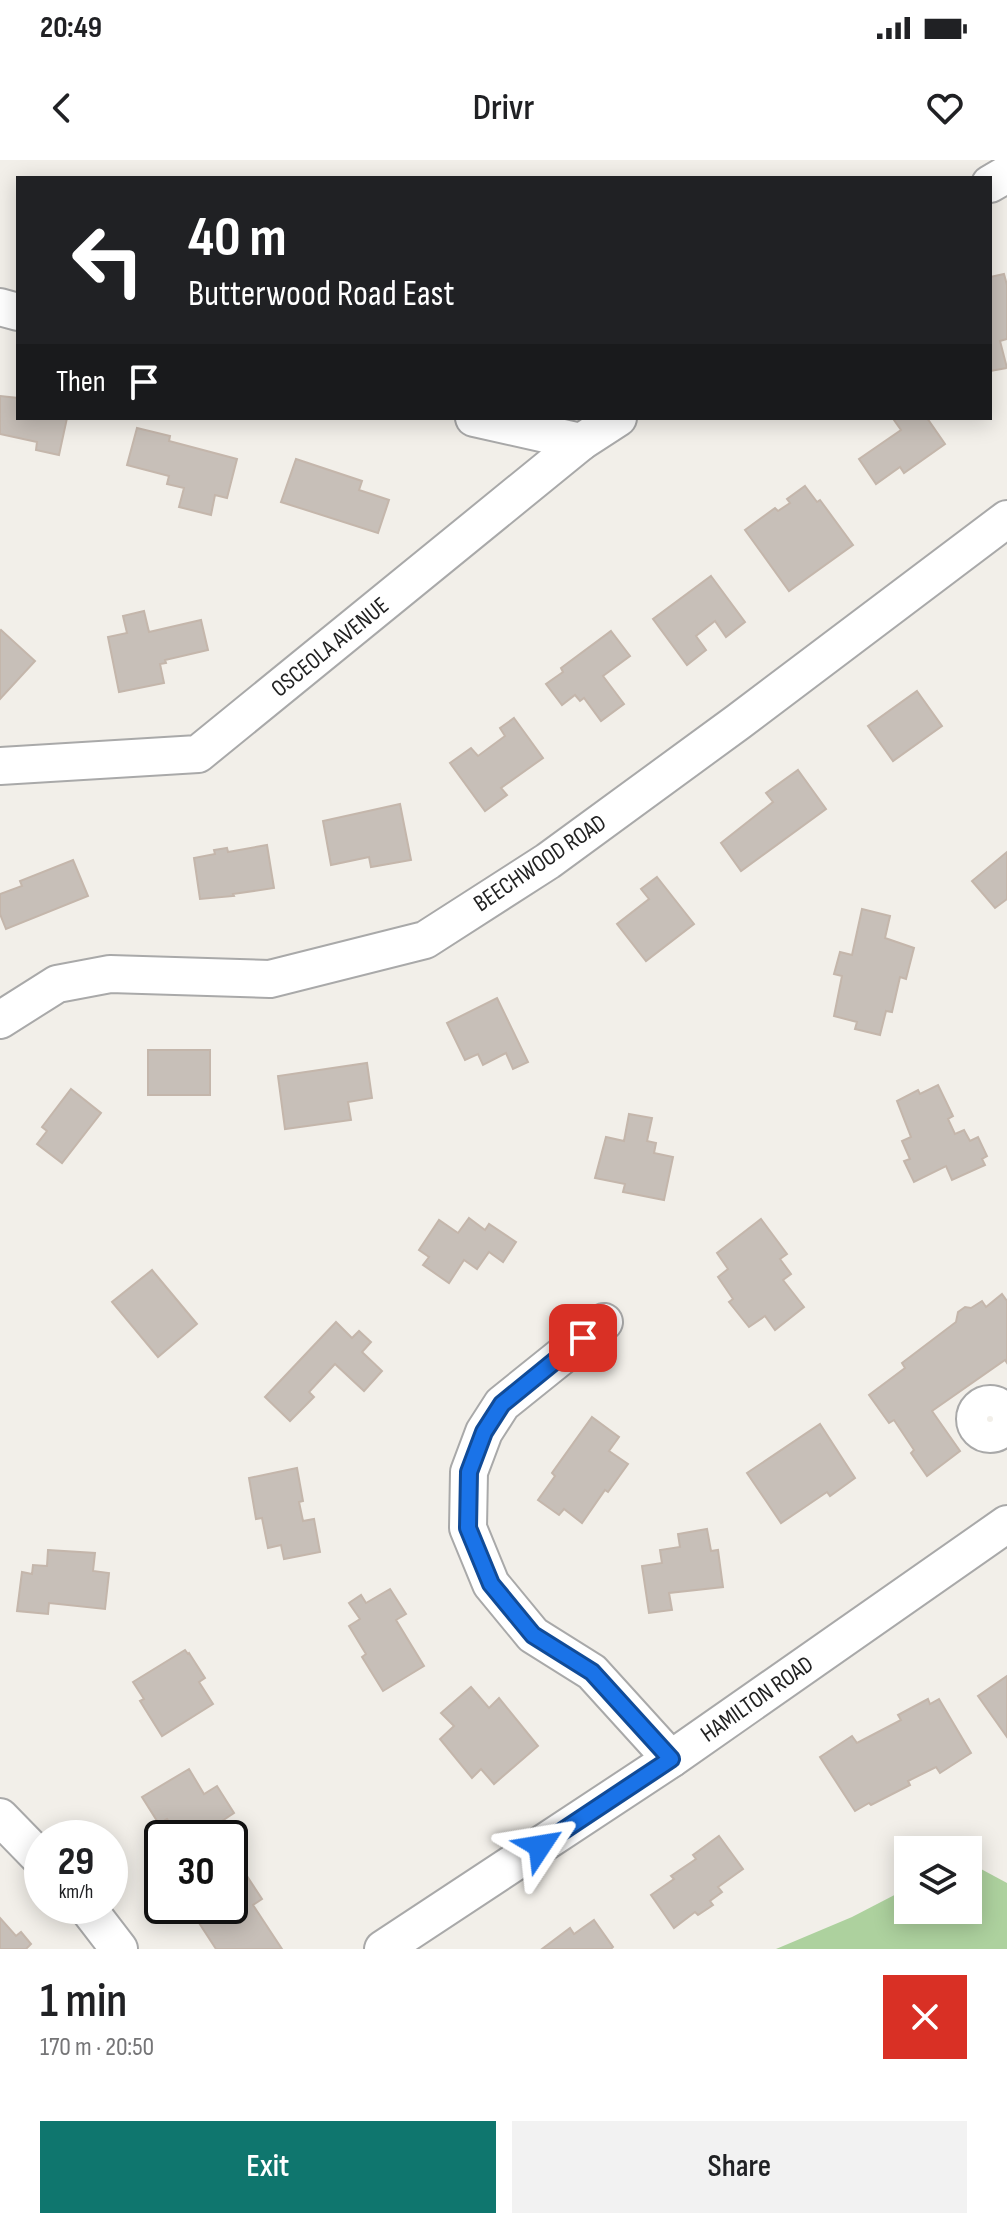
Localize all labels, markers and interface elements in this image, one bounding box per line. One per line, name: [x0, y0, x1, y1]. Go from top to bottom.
text: 20:49: [40, 10, 102, 46]
icon: back: [40, 86, 84, 130]
icon: heart: [923, 86, 967, 130]
text: Drivr: [473, 87, 534, 130]
text: 40 m: [188, 205, 287, 272]
icon: left: [56, 208, 160, 312]
text: Butterwood Road East: [188, 273, 454, 316]
icon: arrive: [122, 360, 166, 404]
text: Then: [56, 364, 106, 400]
street label: OSCEOLA AVENUE: [266, 591, 394, 703]
street label: BEECHWOOD ROAD: [468, 808, 612, 918]
pin: [549, 1304, 617, 1372]
icon: arrive: [561, 1316, 605, 1360]
street label: HAMILTON ROAD: [695, 1650, 819, 1748]
position arrow: [498, 1804, 582, 1888]
speed limit sign: 30: [144, 1820, 248, 1924]
map controls: [894, 1836, 982, 1924]
button: layers: [894, 1836, 982, 1924]
text: 29: [58, 1838, 94, 1886]
text: km/h: [59, 1880, 93, 1904]
text: 1 min: [40, 1973, 127, 2030]
button: close: [883, 1975, 967, 2059]
text: 170 m · 20:50: [40, 2032, 154, 2063]
button: Exit: [40, 2121, 496, 2213]
button: Share: [512, 2121, 967, 2213]

